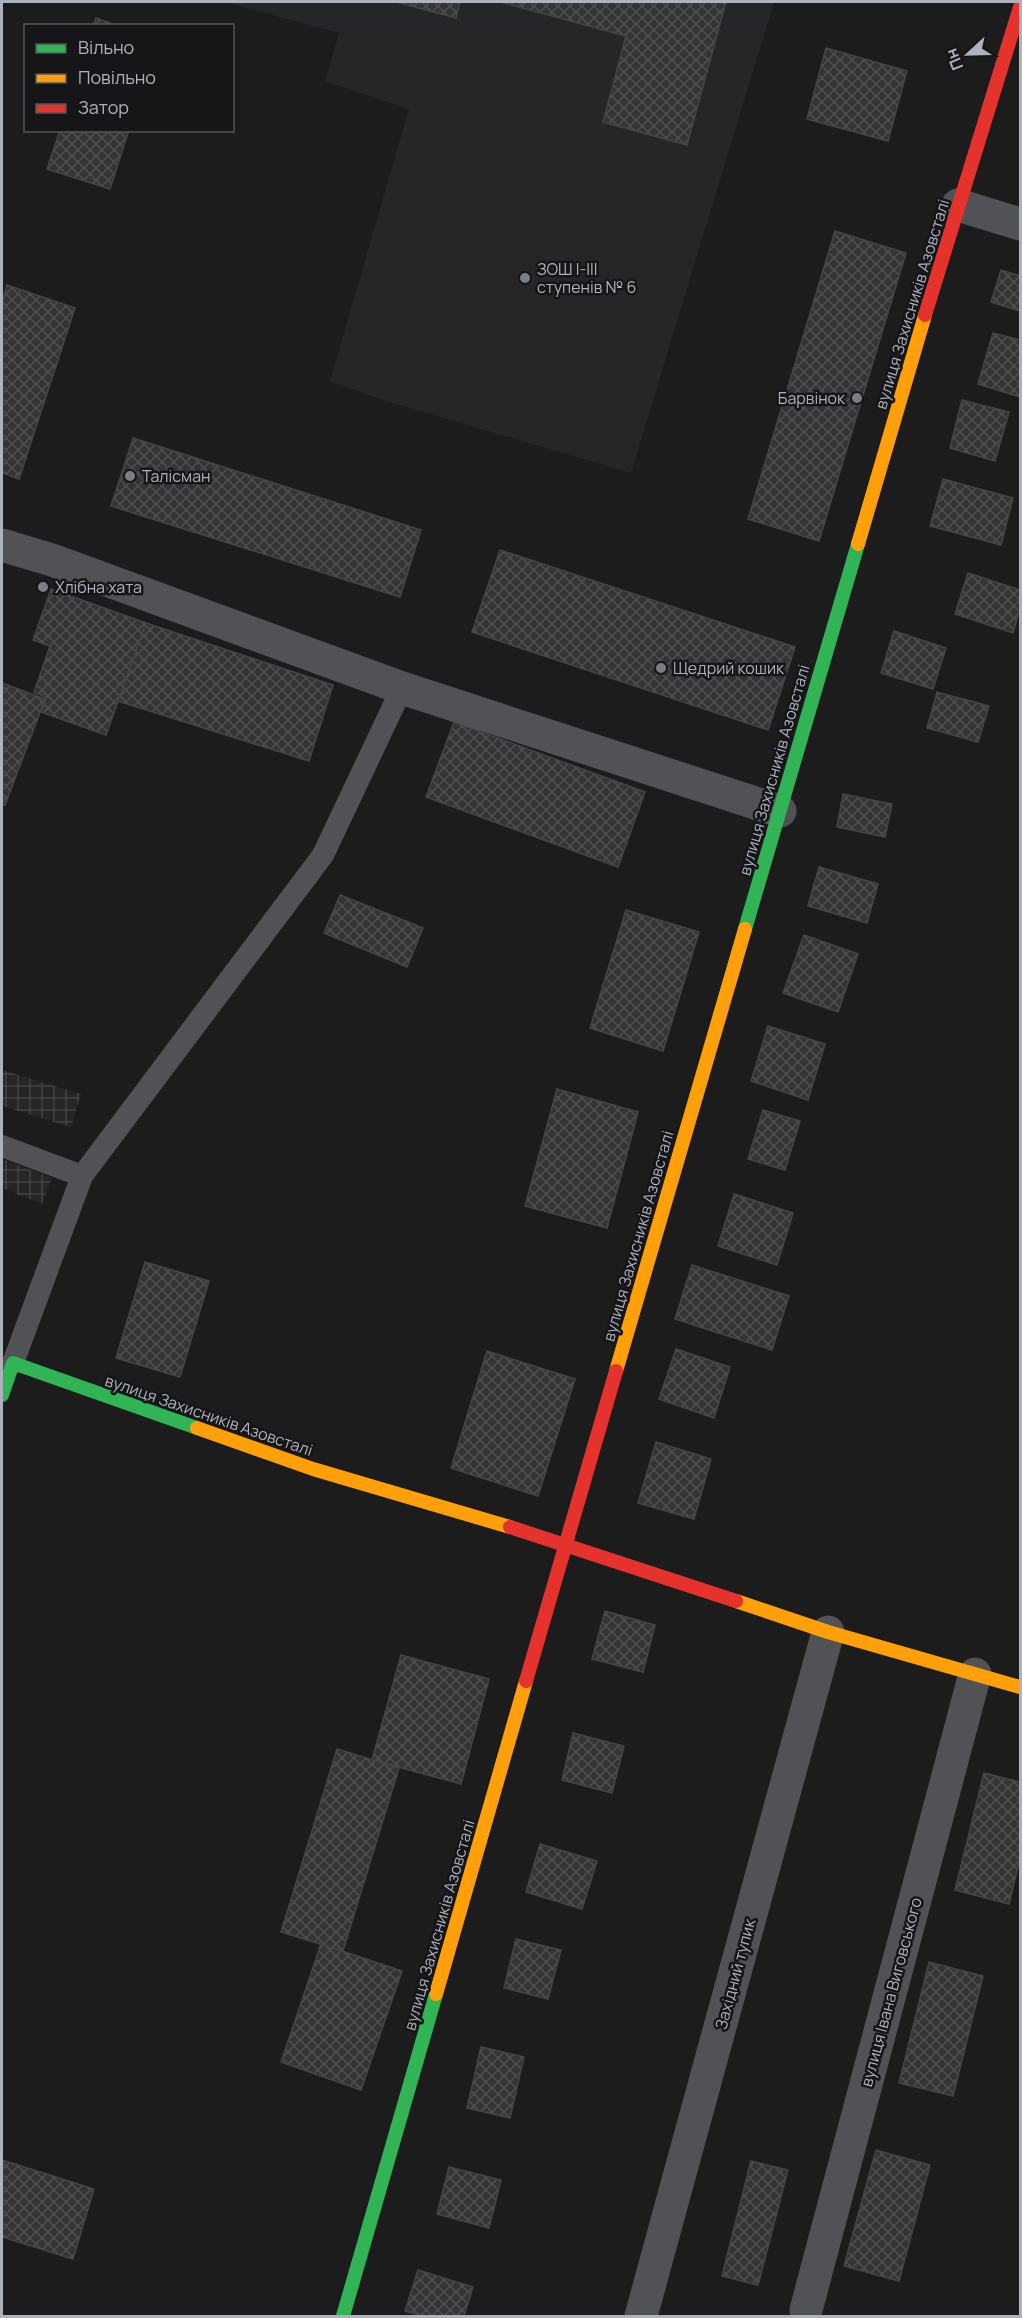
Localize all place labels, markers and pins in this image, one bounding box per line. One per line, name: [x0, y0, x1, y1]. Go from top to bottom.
place label: ЗОШ I-III ступенів № 6: [537, 258, 636, 298]
marker: ЗОШ I-III ступенів № 6: [518, 271, 532, 285]
place label: Барвінок: [778, 387, 846, 409]
marker: Барвінок: [850, 391, 864, 405]
place label: Талісман: [142, 465, 211, 487]
marker: Талісман: [123, 469, 137, 483]
place label: Хлібна хата: [55, 576, 142, 598]
marker: Хлібна хата: [36, 580, 50, 594]
place label: Щедрий кошик: [673, 657, 785, 679]
marker: Щедрий кошик: [654, 661, 668, 675]

